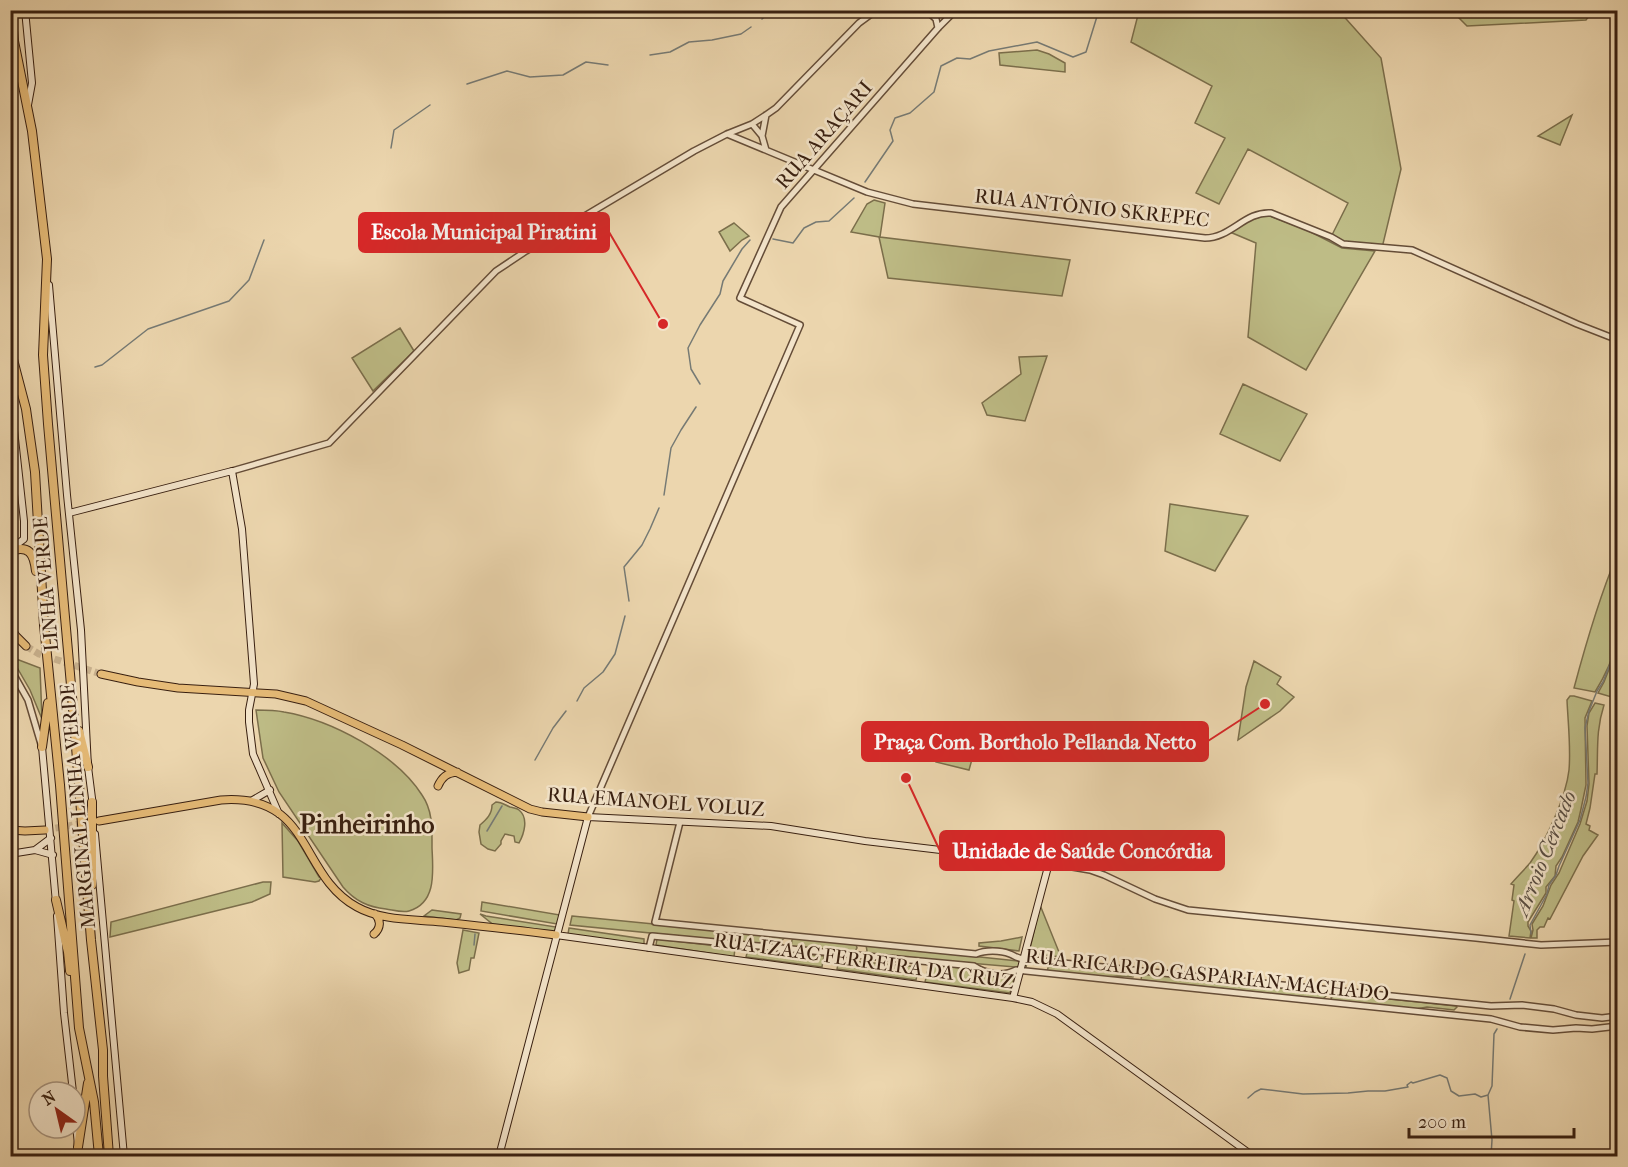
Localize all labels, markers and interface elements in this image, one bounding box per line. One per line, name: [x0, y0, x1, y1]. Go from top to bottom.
street label: RUA ARAÇARI: [771, 76, 878, 194]
street label: RUA ANTÔNIO SKREPEC: [974, 182, 1211, 232]
callout: Escola Municipal Piratini: [359, 213, 609, 252]
text: Escola Municipal Piratini: [371, 220, 598, 244]
street label: LINHA VERDE: [29, 516, 63, 652]
street label: MARGINAL LINHA VERDE: [56, 682, 100, 930]
callout: Praça Com. Bortholo Pellanda Netto: [862, 722, 1208, 761]
text: Praça Com. Bortholo Pellanda Netto: [874, 730, 1196, 755]
street label: RUA EMANOEL VOLUZ: [546, 783, 766, 821]
water label: Arroio Cercado: [1508, 787, 1581, 921]
district label: Pinheirinho: [300, 809, 434, 840]
callout: Unidade de Saúde Concórdia: [940, 831, 1224, 870]
text: Unidade de Saúde Concórdia: [951, 839, 1213, 863]
street label: RUA IZAAC FERREIRA DA CRUZ: [712, 929, 1016, 994]
street label: RUA RICARDO GASPARIAN MACHADO: [1024, 944, 1390, 1006]
north arrow: [27, 1080, 87, 1140]
text: N: [39, 1086, 60, 1109]
scale bar: [1409, 1101, 1574, 1139]
text: 200 m: [1418, 1112, 1466, 1133]

